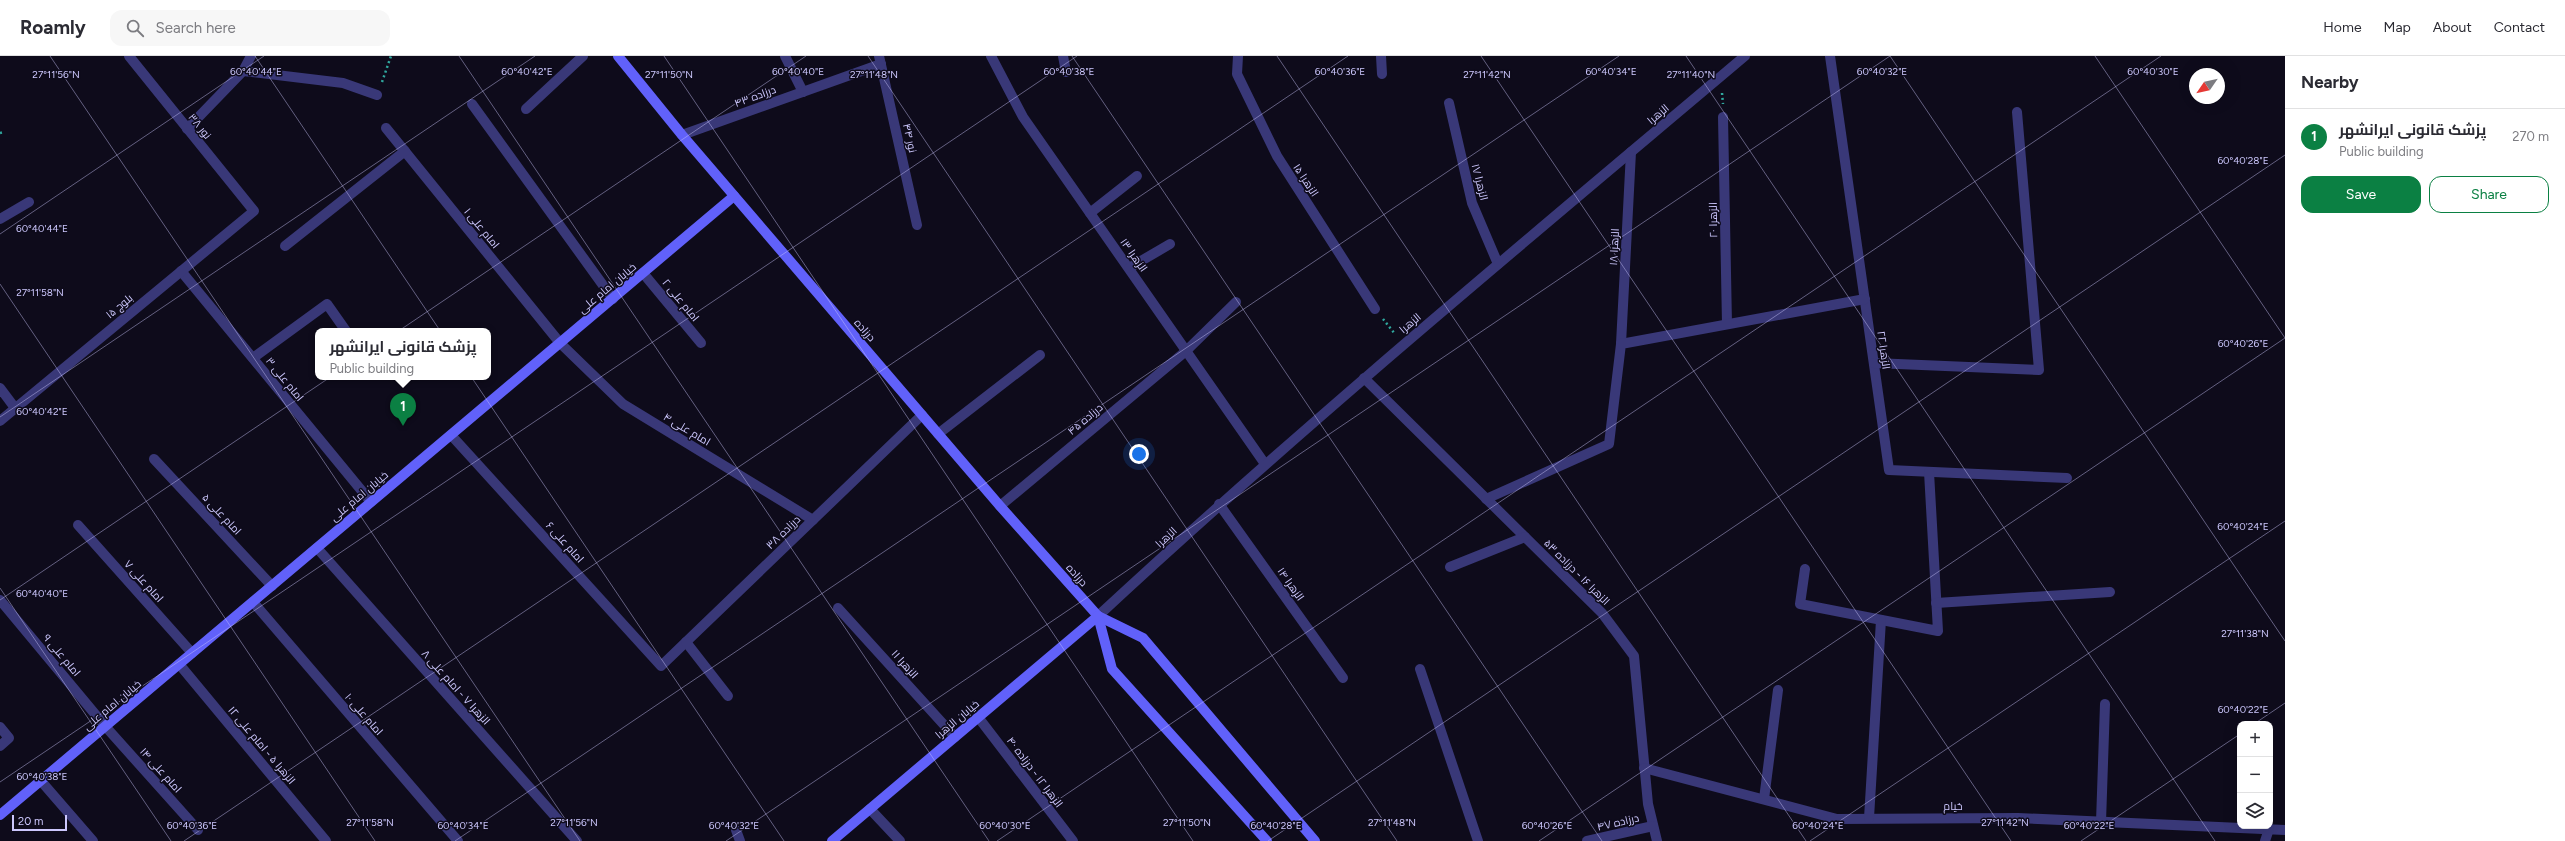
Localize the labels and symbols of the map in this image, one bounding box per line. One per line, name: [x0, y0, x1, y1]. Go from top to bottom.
text: 60°40'44"E: [230, 65, 282, 78]
text: 60°40'42"E: [501, 65, 553, 78]
text: 60°40'40"E: [772, 65, 824, 78]
text: 60°40'38"E: [1043, 65, 1095, 78]
text: 60°40'36"E: [1315, 65, 1365, 78]
text: 60°40'34"E: [1585, 65, 1637, 78]
text: 60°40'32"E: [1857, 65, 1907, 78]
text: 60°40'30"E: [2127, 65, 2179, 78]
text: 27°11'56"N: [32, 68, 80, 81]
text: 27°11'50"N: [645, 68, 693, 81]
text: 27°11'48"N: [850, 68, 898, 81]
text: 27°11'42"N: [1463, 68, 1511, 81]
text: 27°11'40"N: [1667, 68, 1715, 81]
north arrow: [2189, 68, 2225, 104]
street label: درزاده ۴۳: [733, 83, 778, 110]
street label: الزهرا: [1645, 102, 1672, 127]
street label: نور ۳۸: [185, 111, 214, 142]
street label: نور ۴۴: [900, 122, 919, 154]
text: 60°40'28"E: [2217, 154, 2269, 167]
street label: الزهرا ۱۵: [1290, 161, 1321, 199]
street label: الزهرا ۱۷: [1469, 162, 1490, 202]
street label: الزهرا ۲۰: [1707, 202, 1720, 238]
street label: امام علی ۱: [460, 205, 502, 252]
text: 60°40'44"E: [16, 222, 68, 235]
street label: الزهرا ۱۸: [1607, 228, 1622, 266]
street label: الزهرا ۱۳: [1117, 236, 1150, 275]
street label: خیابان امام علی: [576, 260, 639, 317]
street label: امام علی ۲: [659, 276, 702, 325]
text: 27°11'58"N: [16, 286, 64, 299]
street label: بلوچ ۱۵: [103, 291, 136, 322]
street label: الزهرا: [1397, 311, 1424, 336]
street label: درزاده: [851, 316, 878, 344]
street label: الزهرا ۲۲: [1874, 330, 1893, 370]
text: 60°40'26"E: [2218, 337, 2268, 350]
street label: امام علی ۳: [262, 355, 306, 404]
pin: 1: [390, 393, 416, 426]
street label: درزاده ۴۵: [1065, 401, 1106, 438]
text: 60°40'42"E: [16, 405, 68, 418]
street label: امام علی ۴: [660, 410, 713, 449]
your location: [1129, 444, 1149, 464]
street label: خیابان امام علی: [328, 468, 391, 525]
street label: امام علی ۵: [199, 491, 244, 538]
street label: درزاده ۳۸: [763, 513, 803, 552]
street label: امام علی ۶: [542, 519, 586, 566]
text: 60°40'24"E: [2217, 520, 2269, 533]
street label: الزهرا: [1153, 524, 1180, 550]
street label: الزهرا ۱۶ - درزاده ۵۳: [1541, 537, 1612, 608]
street label: امام علی ۷: [121, 558, 166, 606]
street label: درزاده: [1063, 561, 1090, 589]
street label: الزهرا ۱۴: [1274, 565, 1307, 603]
text: 60°40'40"E: [16, 587, 68, 600]
text: 27°11'38"N: [2221, 627, 2269, 640]
street label: امام علی ۹: [40, 632, 83, 680]
street label: الزهرا ۷ - امام علی ۸: [418, 647, 493, 728]
street label: الزهرا ۱۱: [888, 647, 921, 681]
street label: خیابان امام علی: [81, 677, 144, 734]
street label: امام علی ۱۰: [341, 691, 385, 739]
street label: خیابان الزهرا: [933, 697, 982, 741]
text: 60°40'22"E: [2218, 703, 2268, 716]
street label: الزهرا ۵ - امام علی ۱۲: [225, 704, 298, 787]
street label: الزهرا ۱۲ - درزاده ۴۰: [1004, 735, 1065, 810]
street label: امام علی ۱۴: [136, 745, 184, 796]
text: 60°40'38"E: [16, 770, 68, 783]
street label: خیام: [1943, 800, 1963, 814]
street label: درزاده ۴۷: [1596, 811, 1640, 834]
scale bar: [12, 813, 67, 832]
text: 27°11'58"N: [346, 816, 394, 829]
text: 27°11'56"N: [550, 816, 598, 829]
text: 27°11'50"N: [1163, 816, 1211, 829]
text: 27°11'48"N: [1368, 816, 1416, 829]
text: 27°11'42"N: [1981, 816, 2029, 829]
text: 60°40'36"E: [167, 819, 217, 832]
text: 60°40'34"E: [437, 819, 489, 832]
text: 60°40'32"E: [709, 819, 759, 832]
text: 60°40'30"E: [979, 819, 1031, 832]
text: 60°40'28"E: [1250, 819, 1302, 832]
text: 60°40'26"E: [1522, 819, 1572, 832]
text: 60°40'24"E: [1792, 819, 1844, 832]
text: 60°40'22"E: [2064, 819, 2114, 832]

